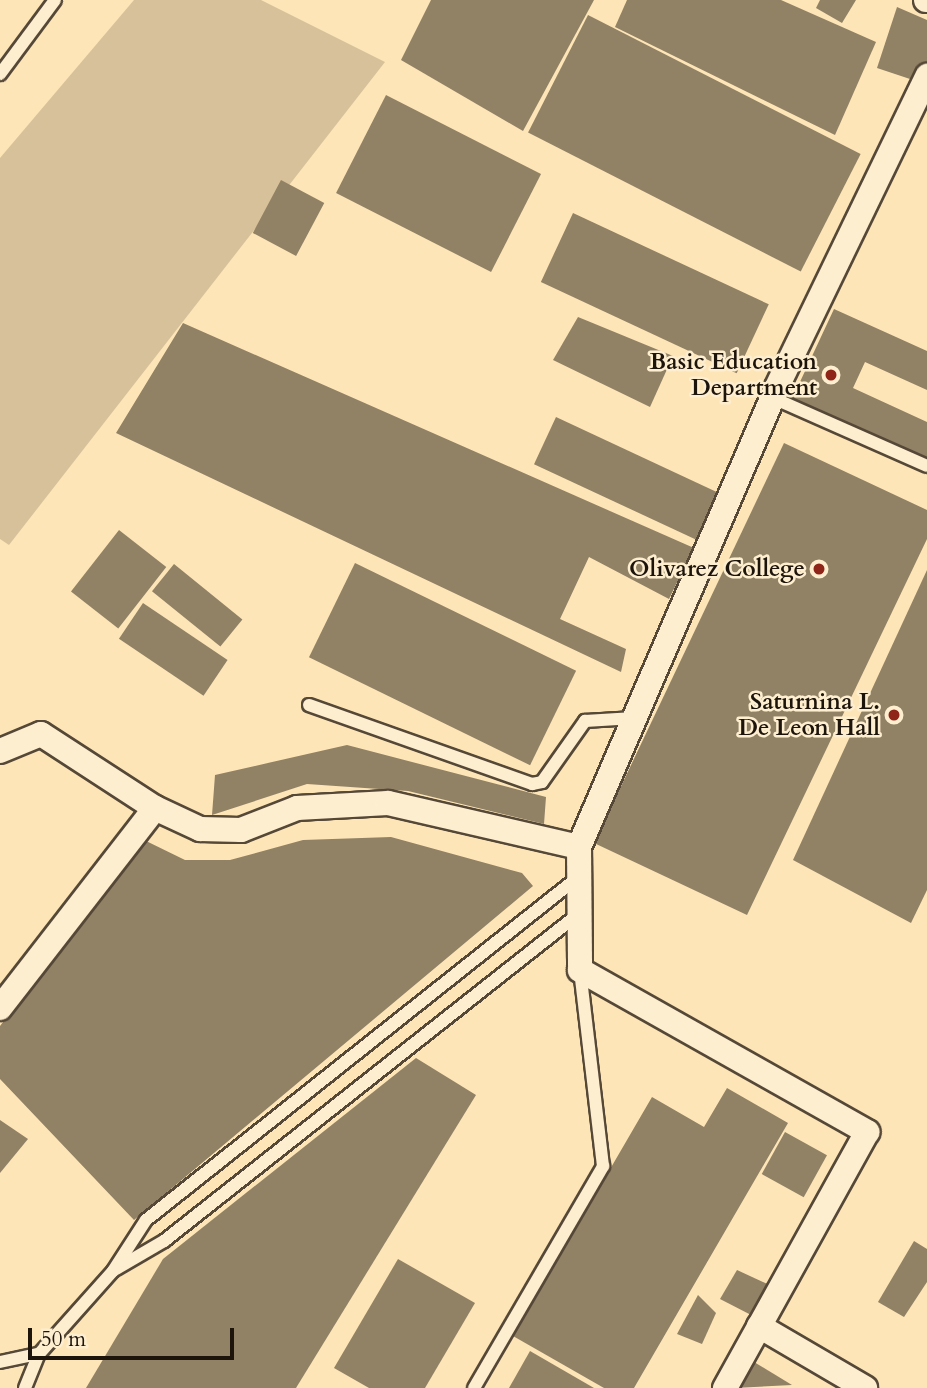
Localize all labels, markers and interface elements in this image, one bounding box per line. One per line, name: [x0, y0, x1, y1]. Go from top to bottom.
place label: Basic Education Department: [650, 348, 817, 402]
marker: Basic Education Department: [823, 367, 839, 383]
place label: Olivarez College: [629, 555, 805, 583]
marker: Olivarez College: [811, 561, 827, 577]
place label: Saturnina L. De Leon Hall: [738, 688, 880, 742]
marker: Saturnina L. De Leon Hall: [886, 707, 902, 723]
scale bar: [32, 1314, 238, 1358]
text: 50 m: [41, 1325, 86, 1354]

